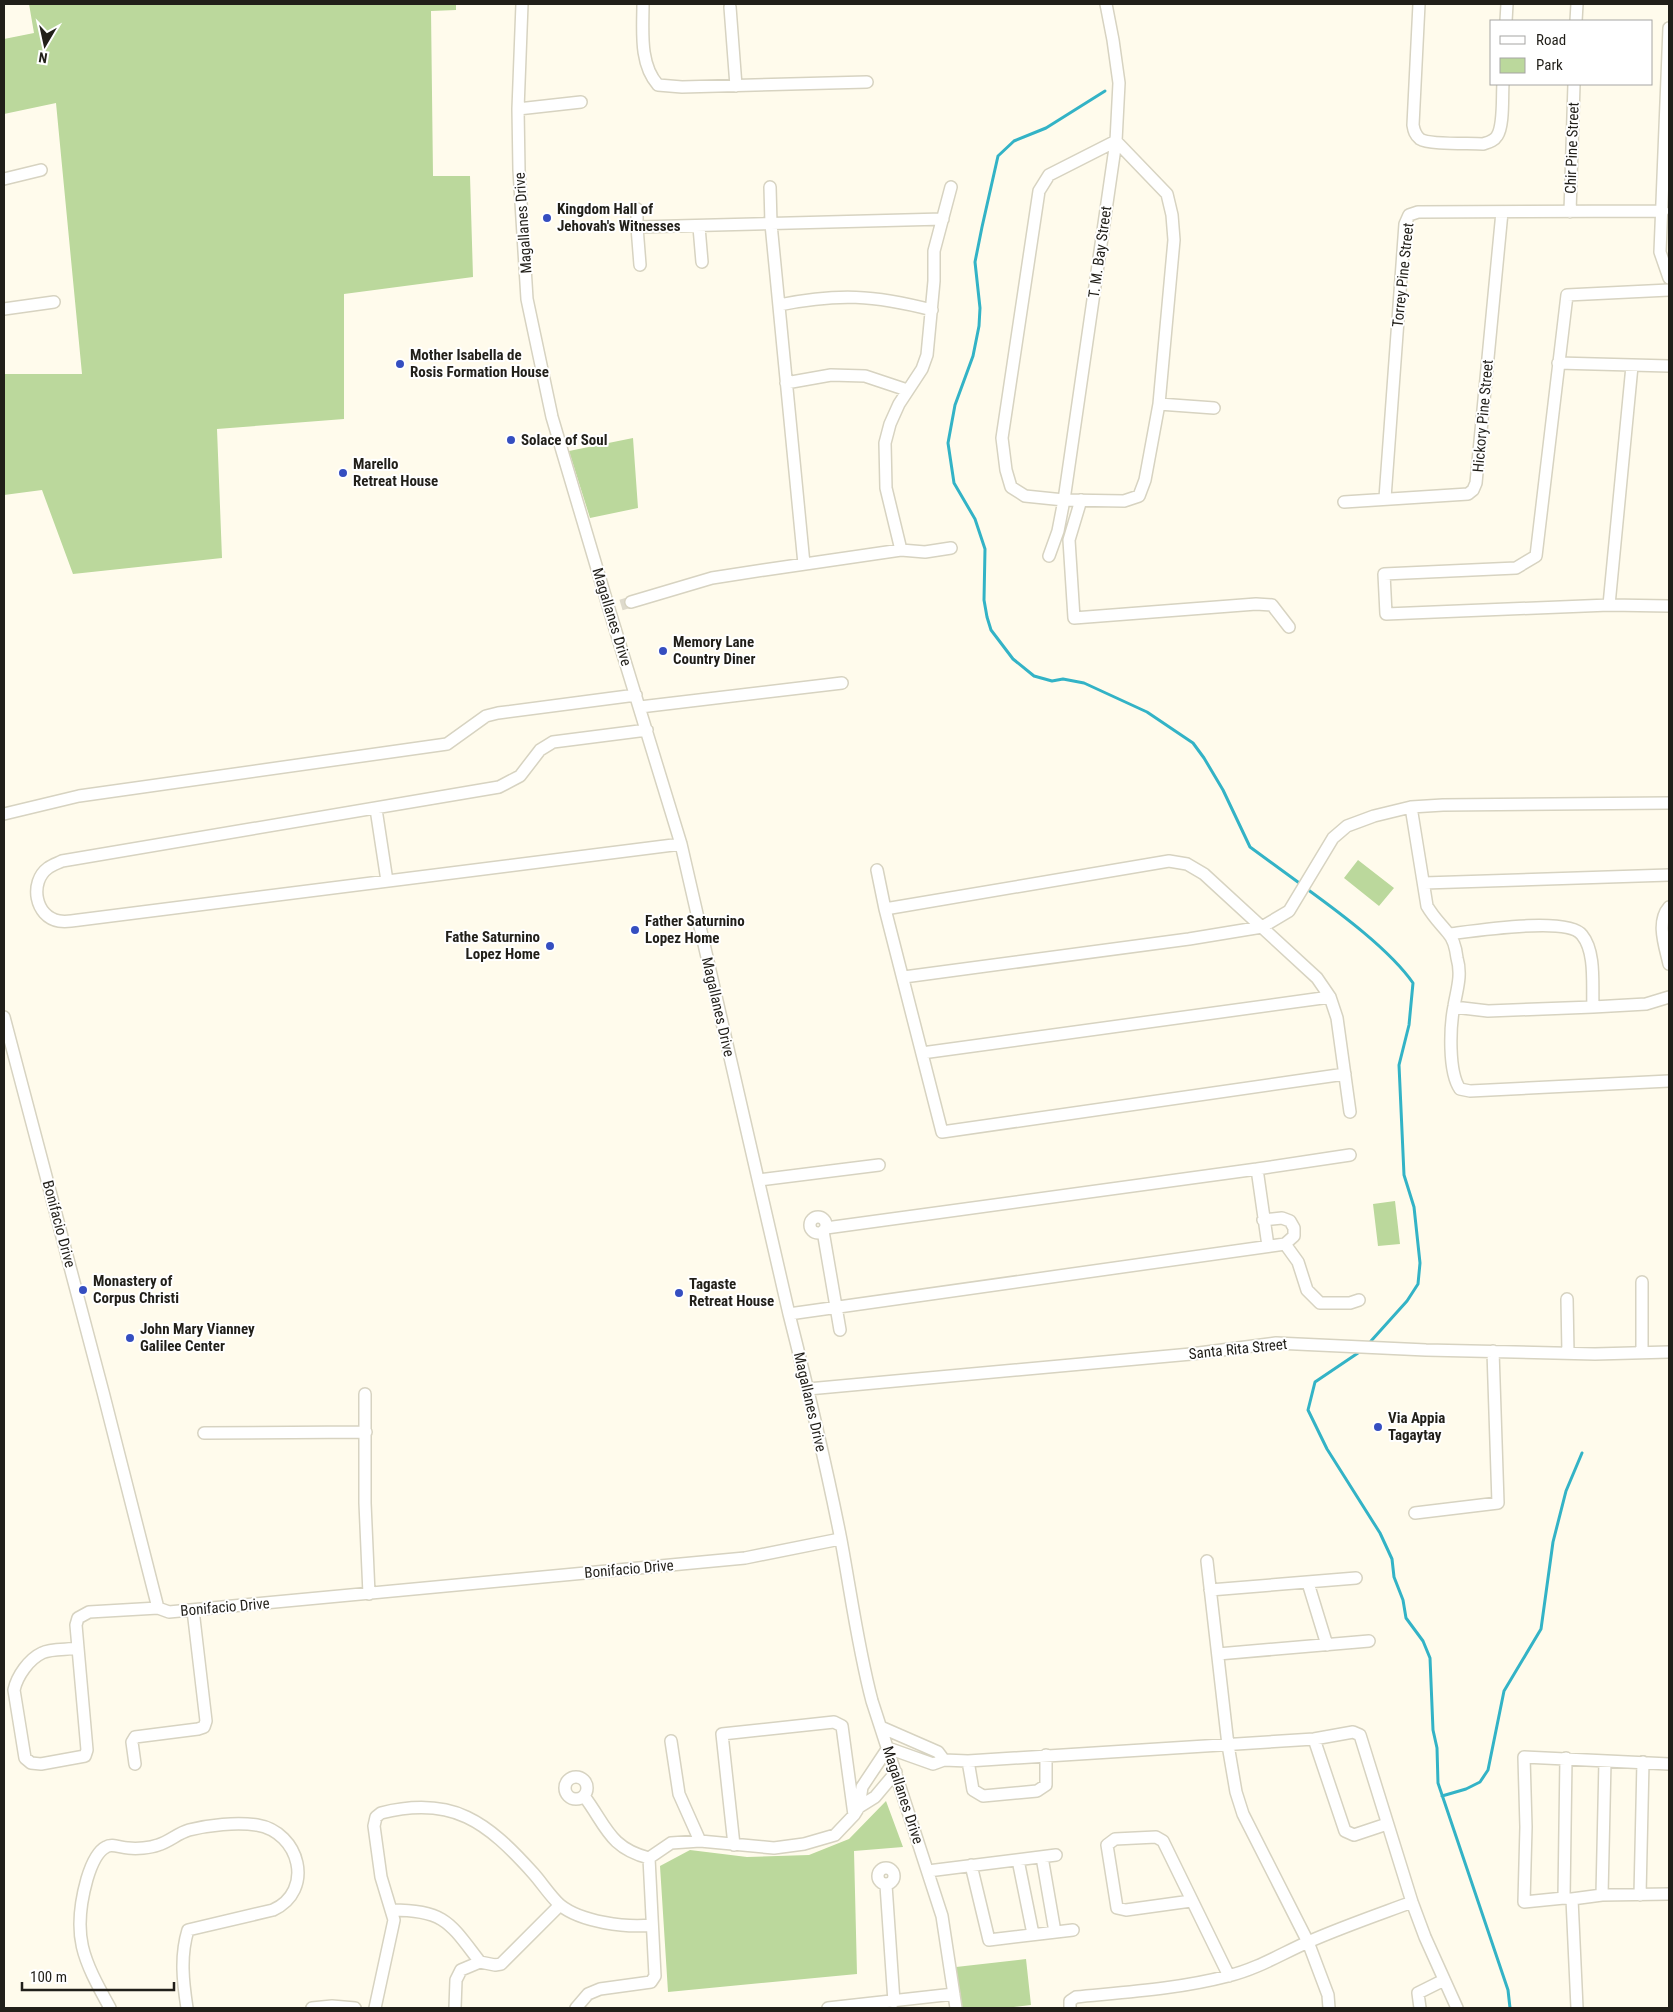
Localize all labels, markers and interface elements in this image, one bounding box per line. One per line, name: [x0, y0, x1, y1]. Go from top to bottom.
north arrow: [20, 20, 70, 70]
legend: [1490, 20, 1653, 85]
text: Road: [1536, 31, 1566, 49]
text: N: [37, 49, 48, 66]
text: Park: [1536, 56, 1563, 74]
street label: Chir Pine Street: [1561, 102, 1583, 194]
street label: Magallanes Drive: [510, 172, 536, 274]
place label: Kingdom Hall of Jehovah's Witnesses: [557, 200, 681, 235]
street label: T. M. Bay Street: [1085, 205, 1115, 299]
marker: Kingdom Hall of Jehovah's Witnesses: [541, 212, 553, 224]
street label: Torrey Pine Street: [1389, 222, 1417, 328]
place label: Mother Isabella de Rosis Formation House: [410, 346, 549, 381]
marker: Mother Isabella de Rosis Formation House: [394, 358, 406, 370]
street label: Hickory Pine Street: [1469, 359, 1497, 473]
place label: Solace of Soul: [521, 431, 607, 449]
marker: Solace of Soul: [505, 434, 517, 446]
place label: Marello Retreat House: [353, 455, 438, 490]
marker: Marello Retreat House: [337, 467, 349, 479]
street label: Magallanes Drive: [589, 566, 635, 668]
place label: Memory Lane Country Diner: [673, 633, 755, 668]
marker: Memory Lane Country Diner: [657, 645, 669, 657]
place label: Father Saturnino Lopez Home: [645, 912, 745, 947]
marker: Father Saturnino Lopez Home: [629, 924, 641, 936]
place label: Fathe Saturnino Lopez Home: [445, 928, 540, 963]
marker: Fathe Saturnino Lopez Home: [544, 940, 556, 952]
street label: Magallanes Drive: [698, 955, 738, 1059]
street label: Bonifacio Drive: [39, 1178, 79, 1270]
place label: Monastery of Corpus Christi: [93, 1272, 179, 1307]
place label: Tagaste Retreat House: [689, 1275, 774, 1310]
marker: Monastery of Corpus Christi: [77, 1284, 89, 1296]
marker: Tagaste Retreat House: [673, 1287, 685, 1299]
place label: John Mary Vianney Galilee Center: [140, 1320, 255, 1355]
marker: John Mary Vianney Galilee Center: [124, 1332, 136, 1344]
street label: Santa Rita Street: [1188, 1335, 1288, 1363]
street label: Magallanes Drive: [790, 1350, 830, 1454]
place label: Via Appia Tagaytay: [1388, 1409, 1445, 1444]
marker: Via Appia Tagaytay: [1372, 1421, 1384, 1433]
street label: Bonifacio Drive: [584, 1556, 674, 1582]
street label: Bonifacio Drive: [180, 1594, 270, 1620]
street label: Magallanes Drive: [879, 1744, 927, 1846]
scale bar: [22, 1960, 175, 1992]
text: 100 m: [30, 1968, 67, 1986]

